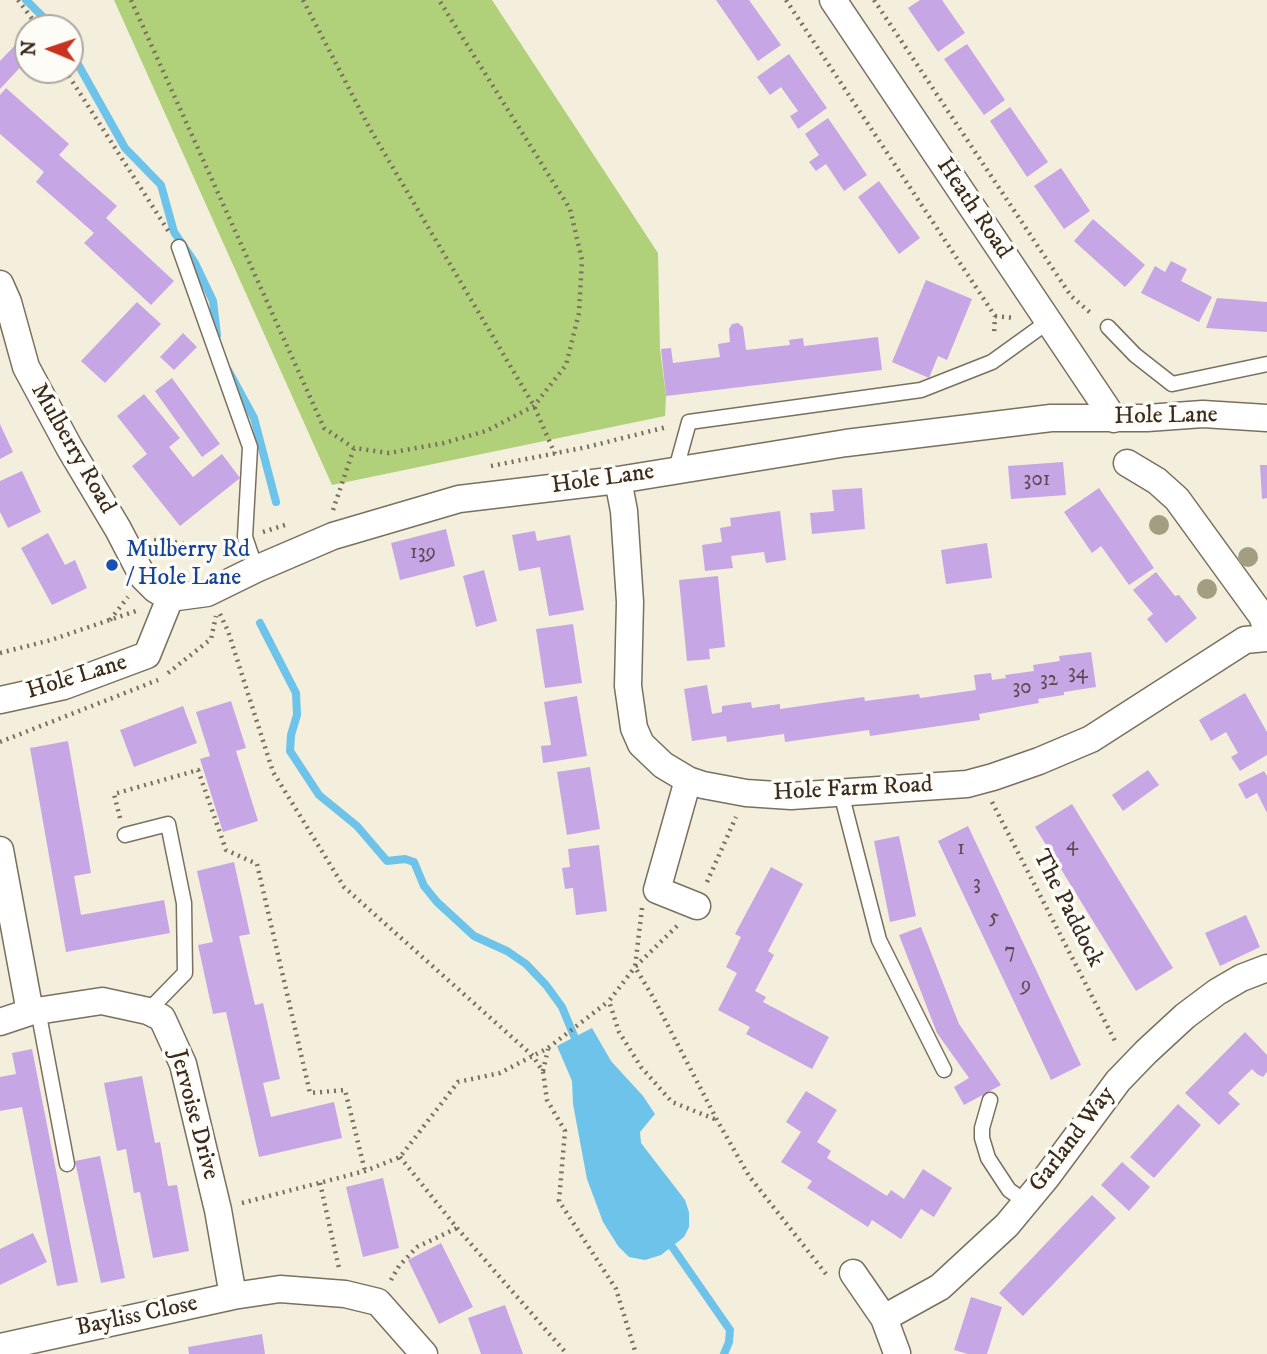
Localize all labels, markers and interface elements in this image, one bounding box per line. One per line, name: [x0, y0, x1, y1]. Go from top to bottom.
north arrow: [14, 14, 84, 84]
text: N: [18, 40, 41, 57]
street label: Heath Road: [929, 153, 1017, 265]
street label: Mulberry Road: [23, 379, 121, 519]
street label: Hole Lane: [1114, 402, 1218, 432]
street label: Hole Lane: [550, 459, 656, 501]
house number: 301: [1024, 468, 1050, 494]
place label: Mulberry Rd / Hole Lane: [126, 537, 250, 593]
house number: 139: [410, 541, 436, 567]
marker: Mulberry Rd / Hole Lane: [104, 557, 120, 573]
street label: Hole Lane: [23, 649, 131, 707]
house number: 34: [1068, 661, 1088, 687]
house number: 32: [1040, 668, 1058, 694]
house number: 30: [1012, 676, 1032, 702]
street label: Hole Farm Road: [773, 771, 933, 809]
house number: 4: [1066, 833, 1078, 859]
house number: 1: [957, 837, 965, 863]
street label: The Paddock: [1025, 846, 1109, 972]
house number: 3: [973, 872, 981, 898]
house number: 5: [989, 906, 999, 932]
house number: 7: [1004, 940, 1016, 966]
house number: 9: [1021, 974, 1031, 1000]
street label: Jervoise Drive: [162, 1047, 224, 1183]
street label: Garland Way: [1024, 1082, 1122, 1198]
street label: Bayliss Close: [74, 1290, 200, 1344]

